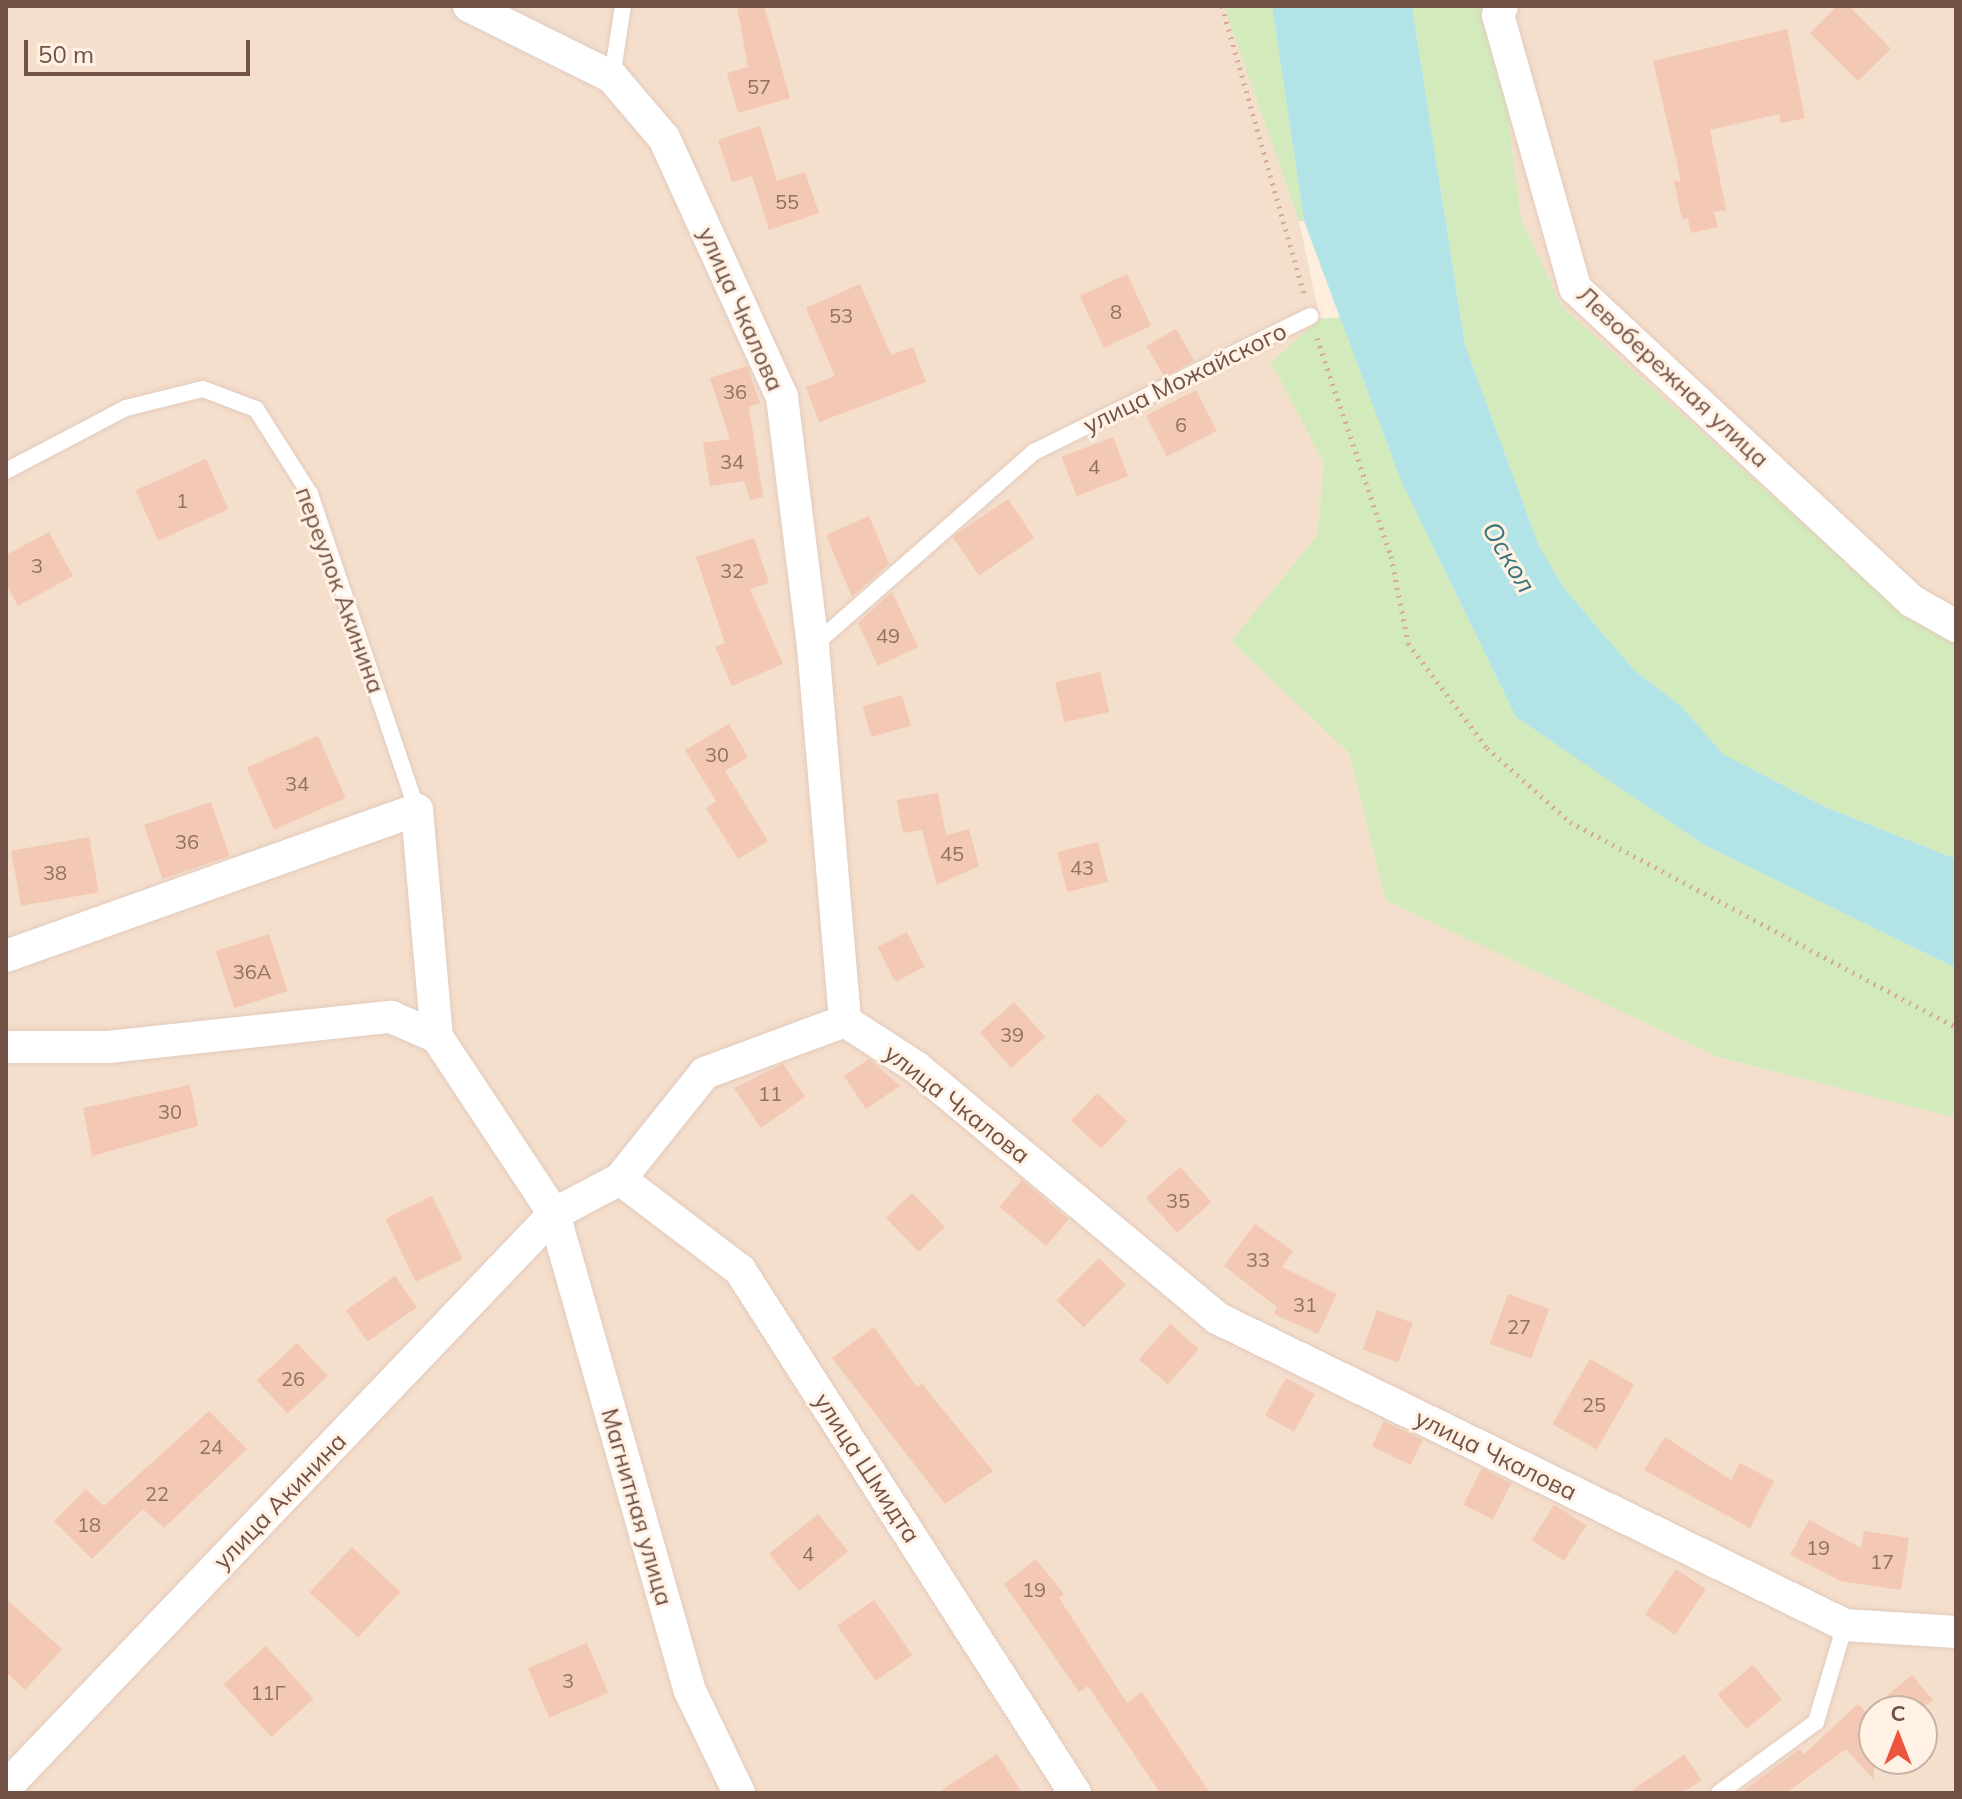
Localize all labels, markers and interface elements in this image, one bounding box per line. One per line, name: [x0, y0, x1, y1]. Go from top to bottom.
scale bar: [28, 24, 254, 74]
text: 50 m: [38, 39, 94, 69]
house number: 57: [747, 74, 771, 98]
house number: 55: [775, 189, 799, 213]
street label: улица Чкалова: [692, 223, 790, 395]
street label: Левобережная улица: [1571, 281, 1775, 473]
house number: 8: [1110, 299, 1122, 323]
house number: 53: [829, 303, 853, 327]
street label: улица Можайского: [1079, 316, 1291, 440]
house number: 36: [723, 379, 747, 403]
house number: 6: [1175, 412, 1187, 436]
house number: 34: [720, 449, 744, 473]
house number: 4: [1088, 454, 1100, 478]
street label: переулок Акинина: [289, 483, 391, 697]
house number: 1: [176, 488, 188, 512]
water label: Оскол: [1476, 516, 1542, 598]
house number: 3: [31, 553, 43, 577]
house number: 32: [720, 558, 744, 582]
house number: 49: [876, 623, 900, 647]
house number: 30: [705, 742, 729, 766]
house number: 34: [285, 771, 309, 795]
house number: 36: [175, 829, 199, 853]
house number: 45: [940, 841, 964, 865]
house number: 43: [1070, 855, 1094, 879]
house number: 38: [43, 860, 67, 884]
house number: 36А: [233, 959, 271, 983]
house number: 39: [1000, 1022, 1024, 1046]
street label: улица Чкалова: [879, 1038, 1035, 1170]
house number: 11: [758, 1081, 782, 1105]
house number: 30: [158, 1099, 182, 1123]
house number: 35: [1166, 1188, 1190, 1212]
house number: 33: [1246, 1247, 1270, 1271]
house number: 31: [1293, 1292, 1317, 1316]
house number: 27: [1507, 1314, 1531, 1338]
house number: 26: [281, 1366, 305, 1390]
street label: улица Шмидта: [808, 1388, 926, 1548]
house number: 25: [1582, 1392, 1606, 1416]
street label: улица Чкалова: [1410, 1403, 1582, 1507]
street label: Магнитная улица: [595, 1405, 679, 1609]
street label: улица Акинина: [208, 1427, 352, 1575]
house number: 24: [199, 1434, 223, 1458]
house number: 22: [145, 1481, 169, 1505]
house number: 18: [77, 1512, 101, 1536]
house number: 19: [1806, 1535, 1830, 1559]
house number: 4: [802, 1541, 814, 1565]
house number: 17: [1870, 1549, 1894, 1573]
house number: 19: [1022, 1577, 1046, 1601]
house number: 3: [562, 1668, 574, 1692]
house number: 11Г: [250, 1680, 286, 1704]
north arrow: [1858, 1695, 1938, 1775]
text: С: [1890, 1699, 1906, 1727]

